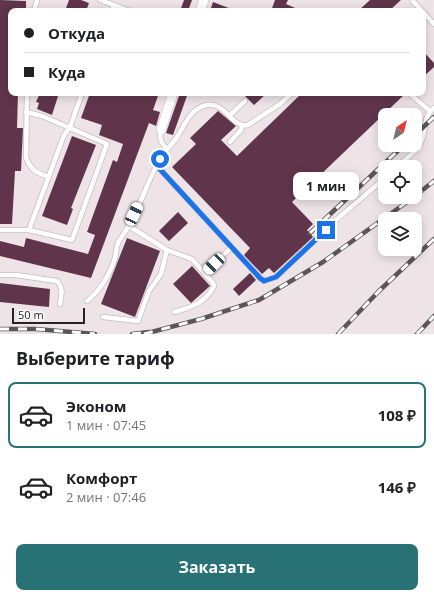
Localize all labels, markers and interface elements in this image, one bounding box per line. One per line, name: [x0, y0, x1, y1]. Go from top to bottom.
text: Откуда: [48, 23, 105, 43]
text: Куда: [48, 62, 86, 82]
north arrow: [378, 108, 422, 152]
map controls: [378, 108, 422, 256]
route start: [151, 150, 169, 168]
button: locate: [378, 160, 422, 204]
callout: 1 мин: [293, 172, 359, 200]
text: 1 мин: [306, 177, 346, 195]
car: [123, 201, 145, 227]
button: layers: [378, 212, 422, 256]
route end: [317, 221, 335, 239]
car: [201, 251, 227, 277]
scale bar: [12, 306, 85, 325]
text: 50 m: [18, 307, 44, 322]
text: Выберите тариф: [16, 346, 175, 370]
text: Эконом: [66, 396, 126, 416]
icon: car: [18, 397, 54, 433]
text: 108 ₽: [378, 405, 416, 425]
text: 1 мин · 07:45: [66, 416, 146, 434]
text: Комфорт: [66, 468, 137, 488]
icon: car: [18, 469, 54, 505]
text: 146 ₽: [378, 477, 416, 497]
text: 2 мин · 07:46: [66, 488, 146, 506]
button: Заказать: [16, 544, 418, 590]

